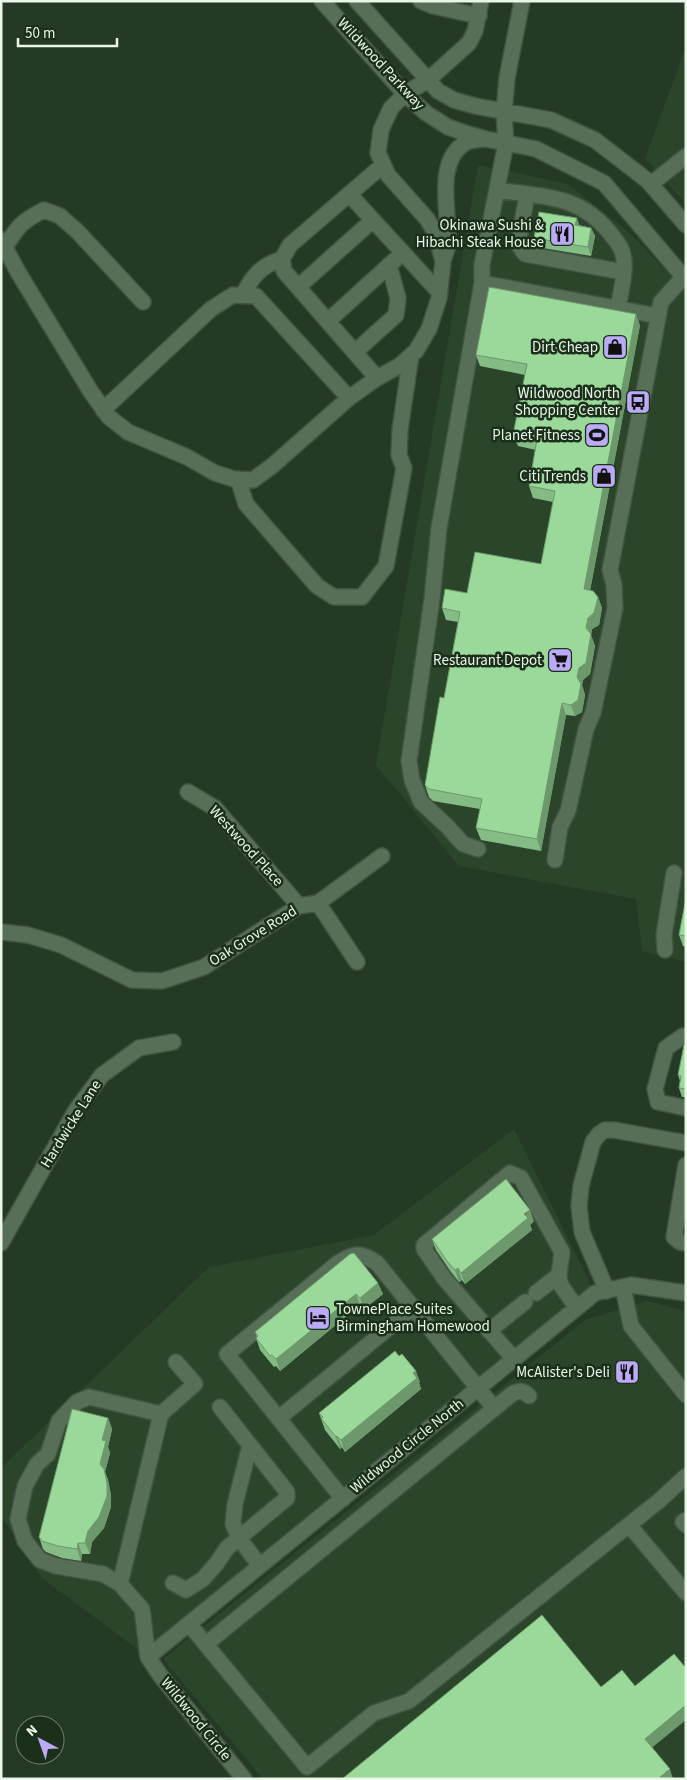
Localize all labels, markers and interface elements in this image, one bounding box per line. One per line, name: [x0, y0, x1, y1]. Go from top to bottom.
street label: Wildwood Parkway: [333, 13, 429, 115]
scale bar: [18, 15, 116, 47]
text: 50 m: [25, 23, 55, 44]
place label: Okinawa Sushi & Hibachi Steak House: [416, 215, 544, 253]
restaurant icon: Okinawa Sushi & Hibachi Steak House: [549, 221, 575, 247]
shop icon: Dirt Cheap: [602, 334, 628, 360]
place label: Dirt Cheap: [532, 337, 598, 358]
place label: Wildwood North Shopping Center: [515, 383, 621, 421]
bus stop icon: Wildwood North Shopping Center: [625, 389, 651, 415]
sports icon: Planet Fitness: [584, 422, 610, 448]
place label: Planet Fitness: [492, 425, 580, 446]
shop icon: Citi Trends: [591, 463, 617, 489]
place label: Citi Trends: [519, 466, 586, 487]
supermarket icon: Restaurant Depot: [547, 647, 573, 673]
place label: Restaurant Depot: [433, 650, 542, 671]
street label: Westwood Place: [204, 801, 288, 891]
street label: Oak Grove Road: [205, 901, 301, 971]
street label: Hardwicke Lane: [36, 1076, 106, 1172]
place label: TownePlace Suites Birmingham Homewood: [336, 1299, 490, 1337]
hotel icon: TownePlace Suites Birmingham Homewood: [305, 1305, 331, 1331]
restaurant icon: McAlister's Deli: [614, 1359, 640, 1385]
place label: McAlister's Deli: [516, 1362, 610, 1383]
street label: Wildwood Circle North: [346, 1394, 468, 1498]
street label: Wildwood Circle: [156, 1673, 236, 1765]
north arrow: [15, 1715, 65, 1765]
text: N: [22, 1720, 42, 1742]

